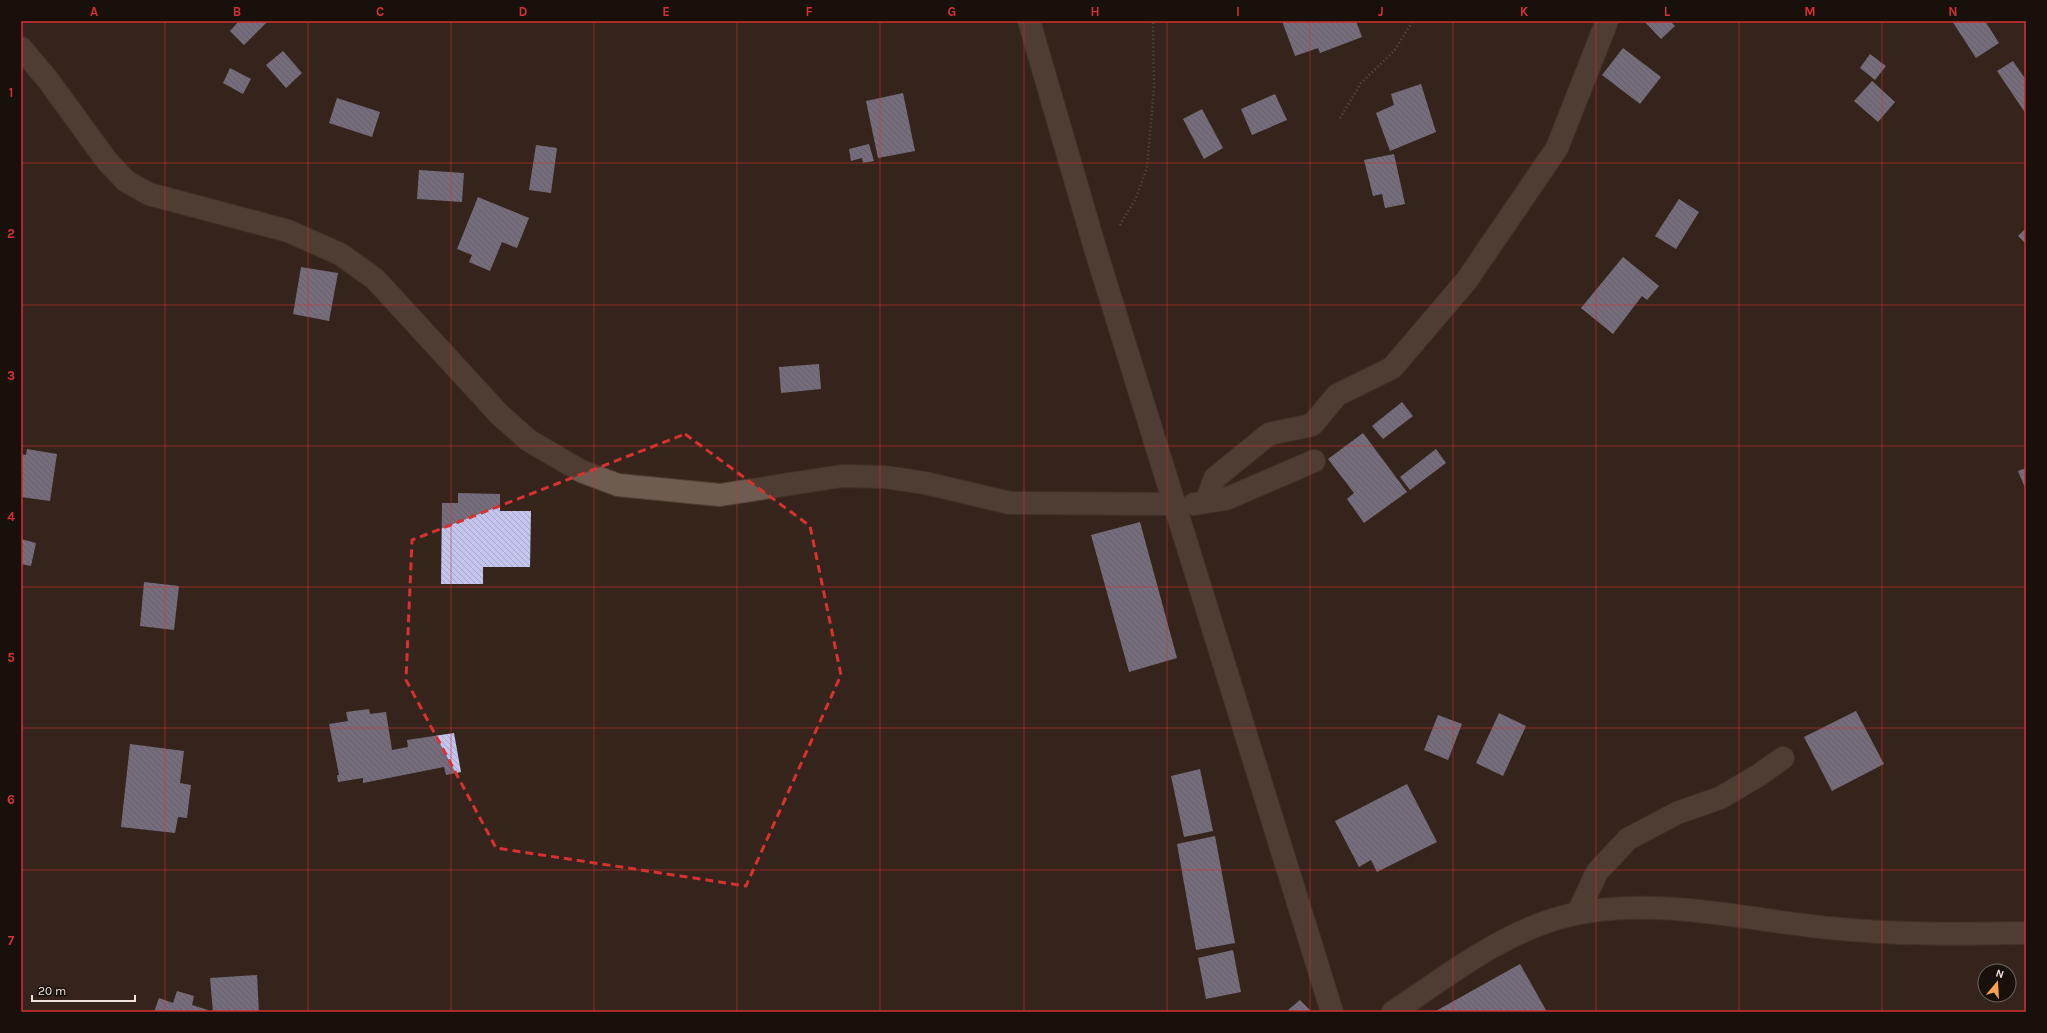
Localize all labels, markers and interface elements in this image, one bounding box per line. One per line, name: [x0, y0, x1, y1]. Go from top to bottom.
text: A: [90, 4, 98, 19]
text: B: [233, 4, 241, 19]
text: C: [376, 4, 384, 19]
text: D: [519, 4, 528, 19]
text: E: [662, 4, 670, 19]
text: F: [805, 4, 813, 19]
text: G: [948, 4, 956, 19]
text: H: [1090, 4, 1100, 19]
text: I: [1236, 4, 1240, 19]
text: J: [1378, 4, 1384, 19]
text: K: [1520, 4, 1529, 19]
text: L: [1664, 4, 1671, 19]
text: M: [1804, 4, 1816, 19]
text: N: [1948, 4, 1958, 19]
text: 1: [9, 85, 13, 100]
text: 2: [7, 226, 15, 241]
text: 3: [7, 368, 15, 383]
text: 4: [7, 509, 15, 524]
text: 5: [7, 650, 15, 665]
text: 6: [7, 792, 15, 807]
text: 7: [8, 933, 15, 948]
north arrow: [1977, 963, 2017, 1003]
text: N: [1994, 967, 2006, 981]
scale bar: [32, 977, 135, 1003]
text: 20 m: [38, 984, 66, 998]

